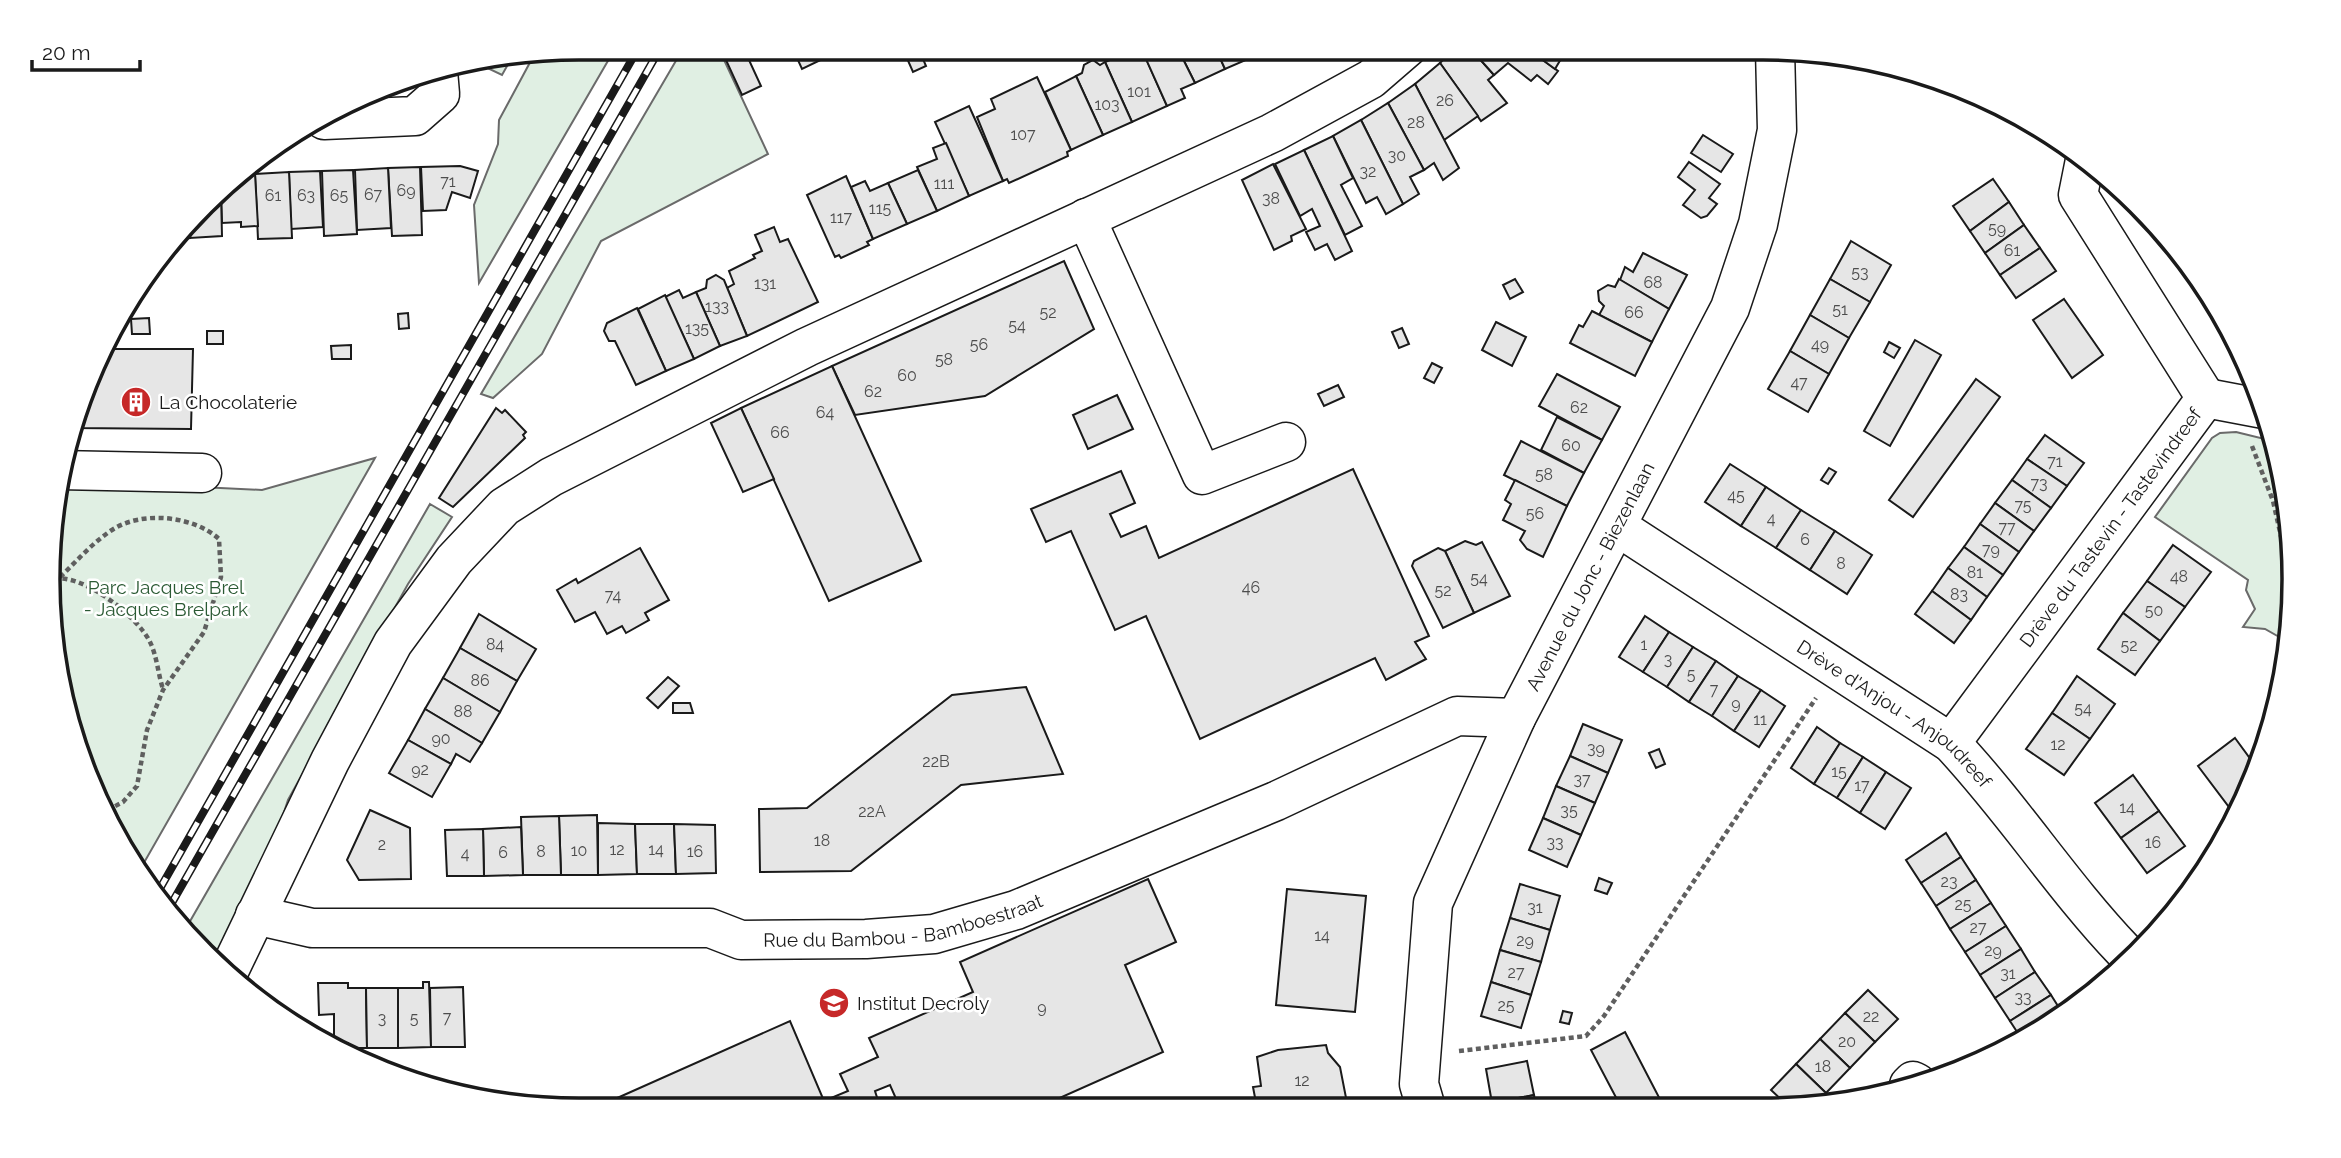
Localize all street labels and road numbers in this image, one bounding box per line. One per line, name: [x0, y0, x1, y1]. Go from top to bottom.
street label: Drève du Tastevin - Tastevindreef: [2015, 403, 2206, 651]
street label: Avenue du Jonc - Biezenlaan: [1521, 458, 1659, 694]
street label: Drève d'Anjou - Anjoudreef: [1793, 635, 1996, 792]
street label: Rue du Bambou - Bamboestraat: [763, 889, 1046, 951]

